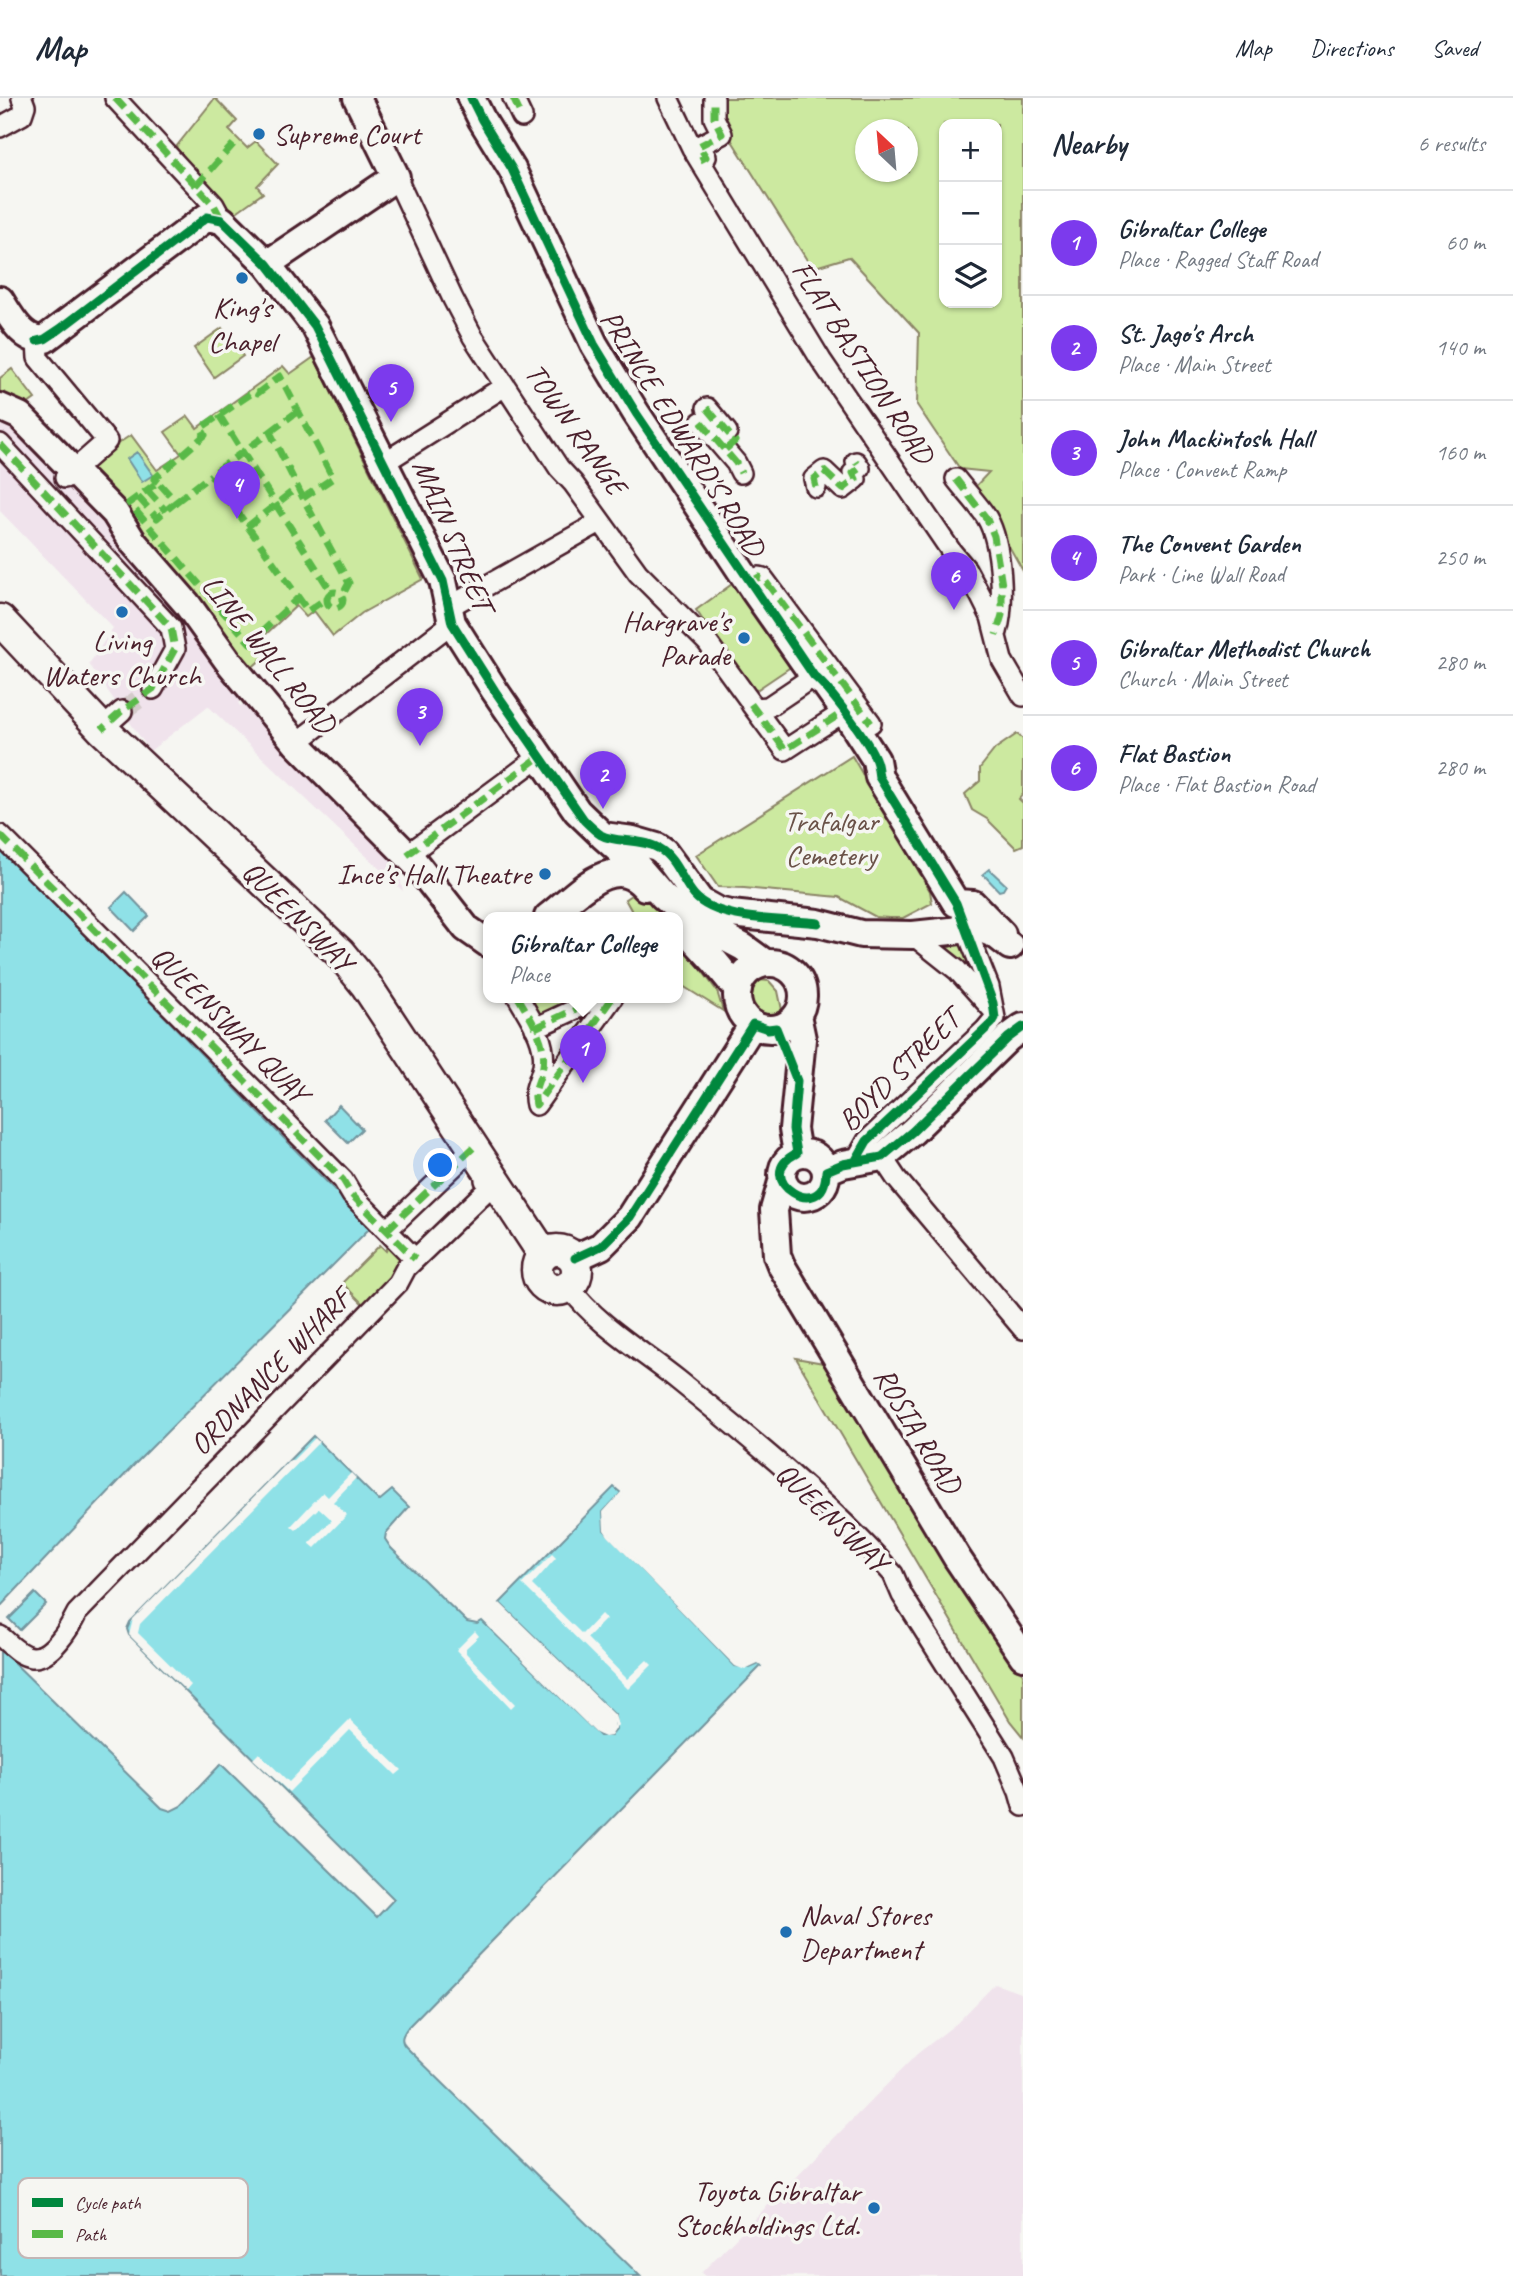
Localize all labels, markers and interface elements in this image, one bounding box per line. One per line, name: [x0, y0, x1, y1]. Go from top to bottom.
text: Map: [35, 27, 86, 69]
text: Map: [1235, 33, 1272, 63]
text: Directions: [1310, 33, 1393, 63]
text: Saved: [1431, 33, 1478, 63]
place label: Supreme Court: [273, 115, 423, 153]
north arrow: [855, 119, 918, 182]
map controls: [939, 119, 1002, 308]
button: +: [939, 119, 1002, 182]
text: Nearby: [1051, 125, 1127, 163]
marker: Supreme Court: [251, 126, 267, 142]
text: 6 results: [1418, 129, 1485, 158]
button: −: [939, 182, 1002, 245]
text: Gibraltar College: [1118, 212, 1265, 245]
text: 1: [1069, 228, 1079, 257]
text: 60 m: [1446, 228, 1485, 257]
button: layers: [939, 245, 1002, 308]
text: Place · Ragged Staff Road: [1118, 245, 1318, 274]
street label: FLAT BASTION ROAD: [783, 254, 944, 473]
marker: King's Chapel: [234, 270, 250, 286]
place label: King's Chapel: [208, 288, 281, 360]
street label: PRINCE EDWARD'S ROAD: [592, 303, 775, 565]
text: St. Jago's Arch: [1118, 317, 1253, 350]
text: 2: [1069, 333, 1079, 362]
text: 140 m: [1436, 333, 1485, 362]
text: Place · Main Street: [1118, 350, 1270, 379]
street label: TOWN RANGE: [517, 356, 637, 505]
pin: 5: [368, 364, 414, 422]
text: John Mackintosh Hall: [1118, 422, 1312, 455]
text: 3: [1069, 438, 1079, 467]
text: 160 m: [1436, 438, 1485, 467]
street label: MAIN STREET: [404, 453, 505, 623]
text: Place · Convent Ramp: [1118, 455, 1286, 484]
pin: 4: [214, 461, 260, 519]
text: The Convent Garden: [1118, 527, 1301, 560]
text: 4: [1069, 543, 1079, 572]
text: 250 m: [1436, 543, 1485, 572]
pin: 6: [931, 552, 977, 610]
text: Park · Line Wall Road: [1118, 560, 1285, 589]
street label: LINE WALL ROAD: [194, 567, 346, 743]
place label: Hargrave's Parade: [622, 602, 733, 674]
marker: Living Waters Church: [114, 604, 130, 620]
place label: Living Waters Church: [43, 622, 203, 694]
marker: Hargrave's Parade: [736, 630, 752, 646]
text: Gibraltar Methodist Church: [1118, 632, 1370, 665]
text: 5: [1069, 648, 1079, 677]
text: 280 m: [1436, 648, 1485, 677]
text: Church · Main Street: [1118, 665, 1287, 694]
pin: 3: [397, 688, 443, 746]
text: Flat Bastion: [1118, 737, 1230, 770]
pin: 2: [580, 751, 626, 809]
text: 6: [1069, 753, 1079, 782]
text: 280 m: [1436, 753, 1485, 782]
text: Place · Flat Bastion Road: [1118, 770, 1315, 799]
park label: Trafalgar Cemetery: [784, 802, 881, 874]
street label: QUEENSWAY: [234, 852, 365, 983]
place label: Ince's Hall Theatre: [337, 855, 533, 893]
marker: Ince's Hall Theatre: [537, 866, 553, 882]
popup: [483, 912, 683, 1003]
text: Gibraltar College: [509, 927, 657, 960]
street label: QUEENSWAY QUAY: [143, 937, 321, 1115]
text: Place: [509, 960, 550, 989]
street label: BOYD STREET: [830, 996, 973, 1139]
pin: 1: [560, 1025, 606, 1083]
your location: [423, 1148, 457, 1182]
street label: ORDNANCE WHARF: [181, 1277, 362, 1463]
street label: ROSIA ROAD: [866, 1360, 972, 1502]
street label: QUEENSWAY: [768, 1454, 900, 1583]
place label: Naval Stores Department: [800, 1896, 933, 1968]
marker: Naval Stores Department: [778, 1924, 794, 1940]
place label: Toyota Gibraltar Stockholdings Ltd.: [674, 2172, 863, 2244]
legend: [18, 2178, 248, 2258]
text: Cycle path: [75, 2191, 141, 2215]
marker: Toyota Gibraltar Stockholdings Ltd.: [866, 2200, 882, 2216]
text: Path: [75, 2223, 108, 2247]

